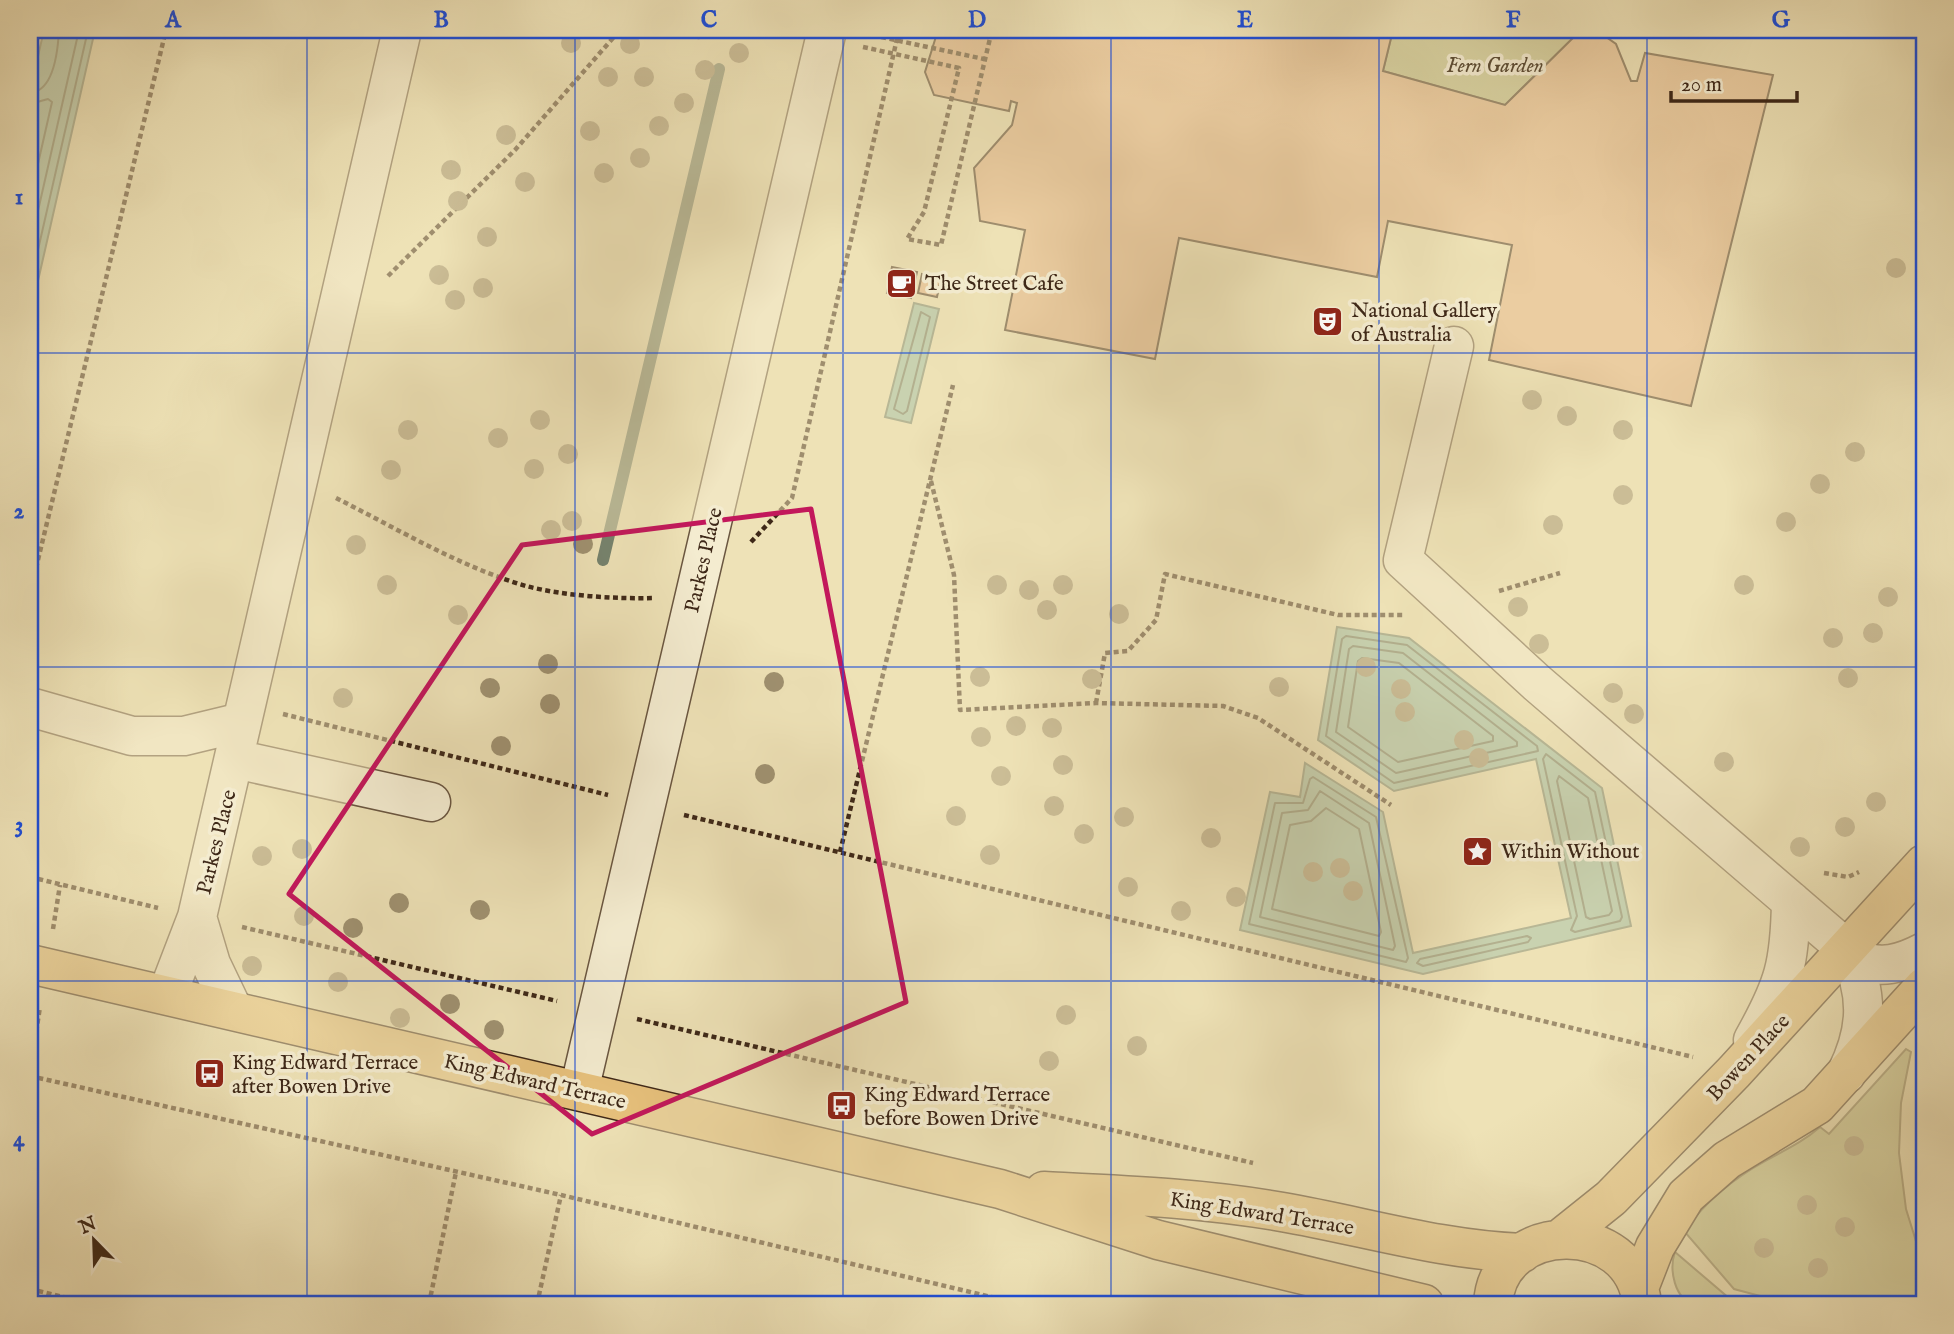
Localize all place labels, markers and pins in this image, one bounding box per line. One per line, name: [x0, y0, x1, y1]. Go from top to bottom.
cafe icon: The Street Cafe: [885, 266, 919, 300]
place label: The Street Cafe: [925, 271, 1064, 298]
place label: National Gallery of Australia: [1351, 298, 1498, 349]
theatre icon: National Gallery of Australia: [1311, 305, 1345, 339]
place icon: Within Without: [1461, 834, 1495, 868]
place label: Within Without: [1501, 839, 1640, 866]
place label: King Edward Terrace after Bowen Drive: [232, 1050, 418, 1101]
bus stop icon: King Edward Terrace after Bowen Drive: [192, 1057, 226, 1091]
place label: King Edward Terrace before Bowen Drive: [864, 1082, 1050, 1133]
bus stop icon: King Edward Terrace before Bowen Drive: [824, 1089, 858, 1123]

